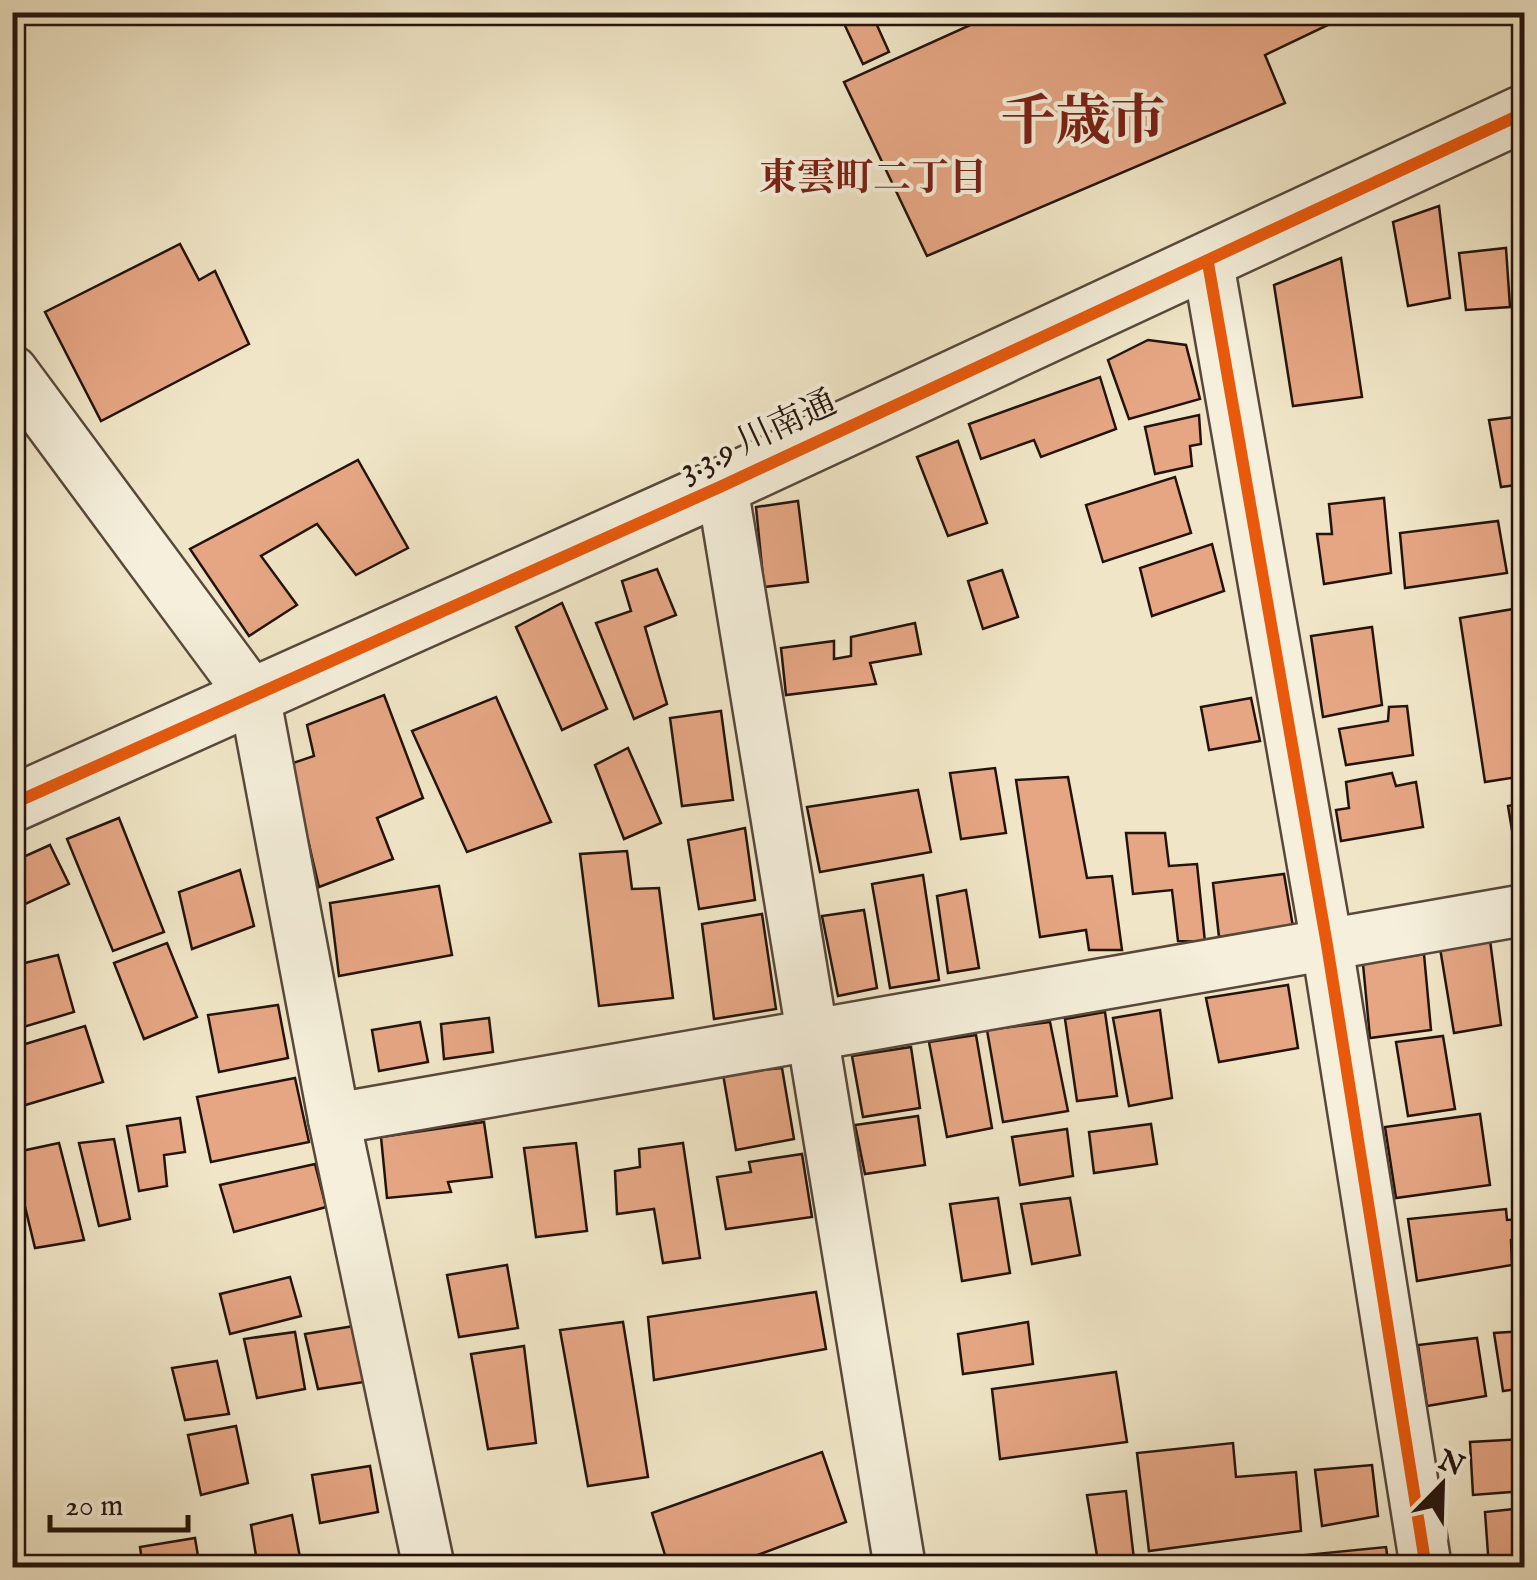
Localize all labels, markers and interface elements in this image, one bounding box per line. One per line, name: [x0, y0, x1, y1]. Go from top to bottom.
district label: 千歳市: [1000, 89, 1166, 159]
district label: 東雲町二丁目: [759, 156, 987, 204]
street label: 3.3.9 川南通: [672, 381, 844, 493]
north arrow: [1392, 1435, 1492, 1535]
text: N: [1432, 1443, 1469, 1485]
scale bar: [50, 1470, 188, 1532]
text: 20 m: [65, 1488, 124, 1526]

